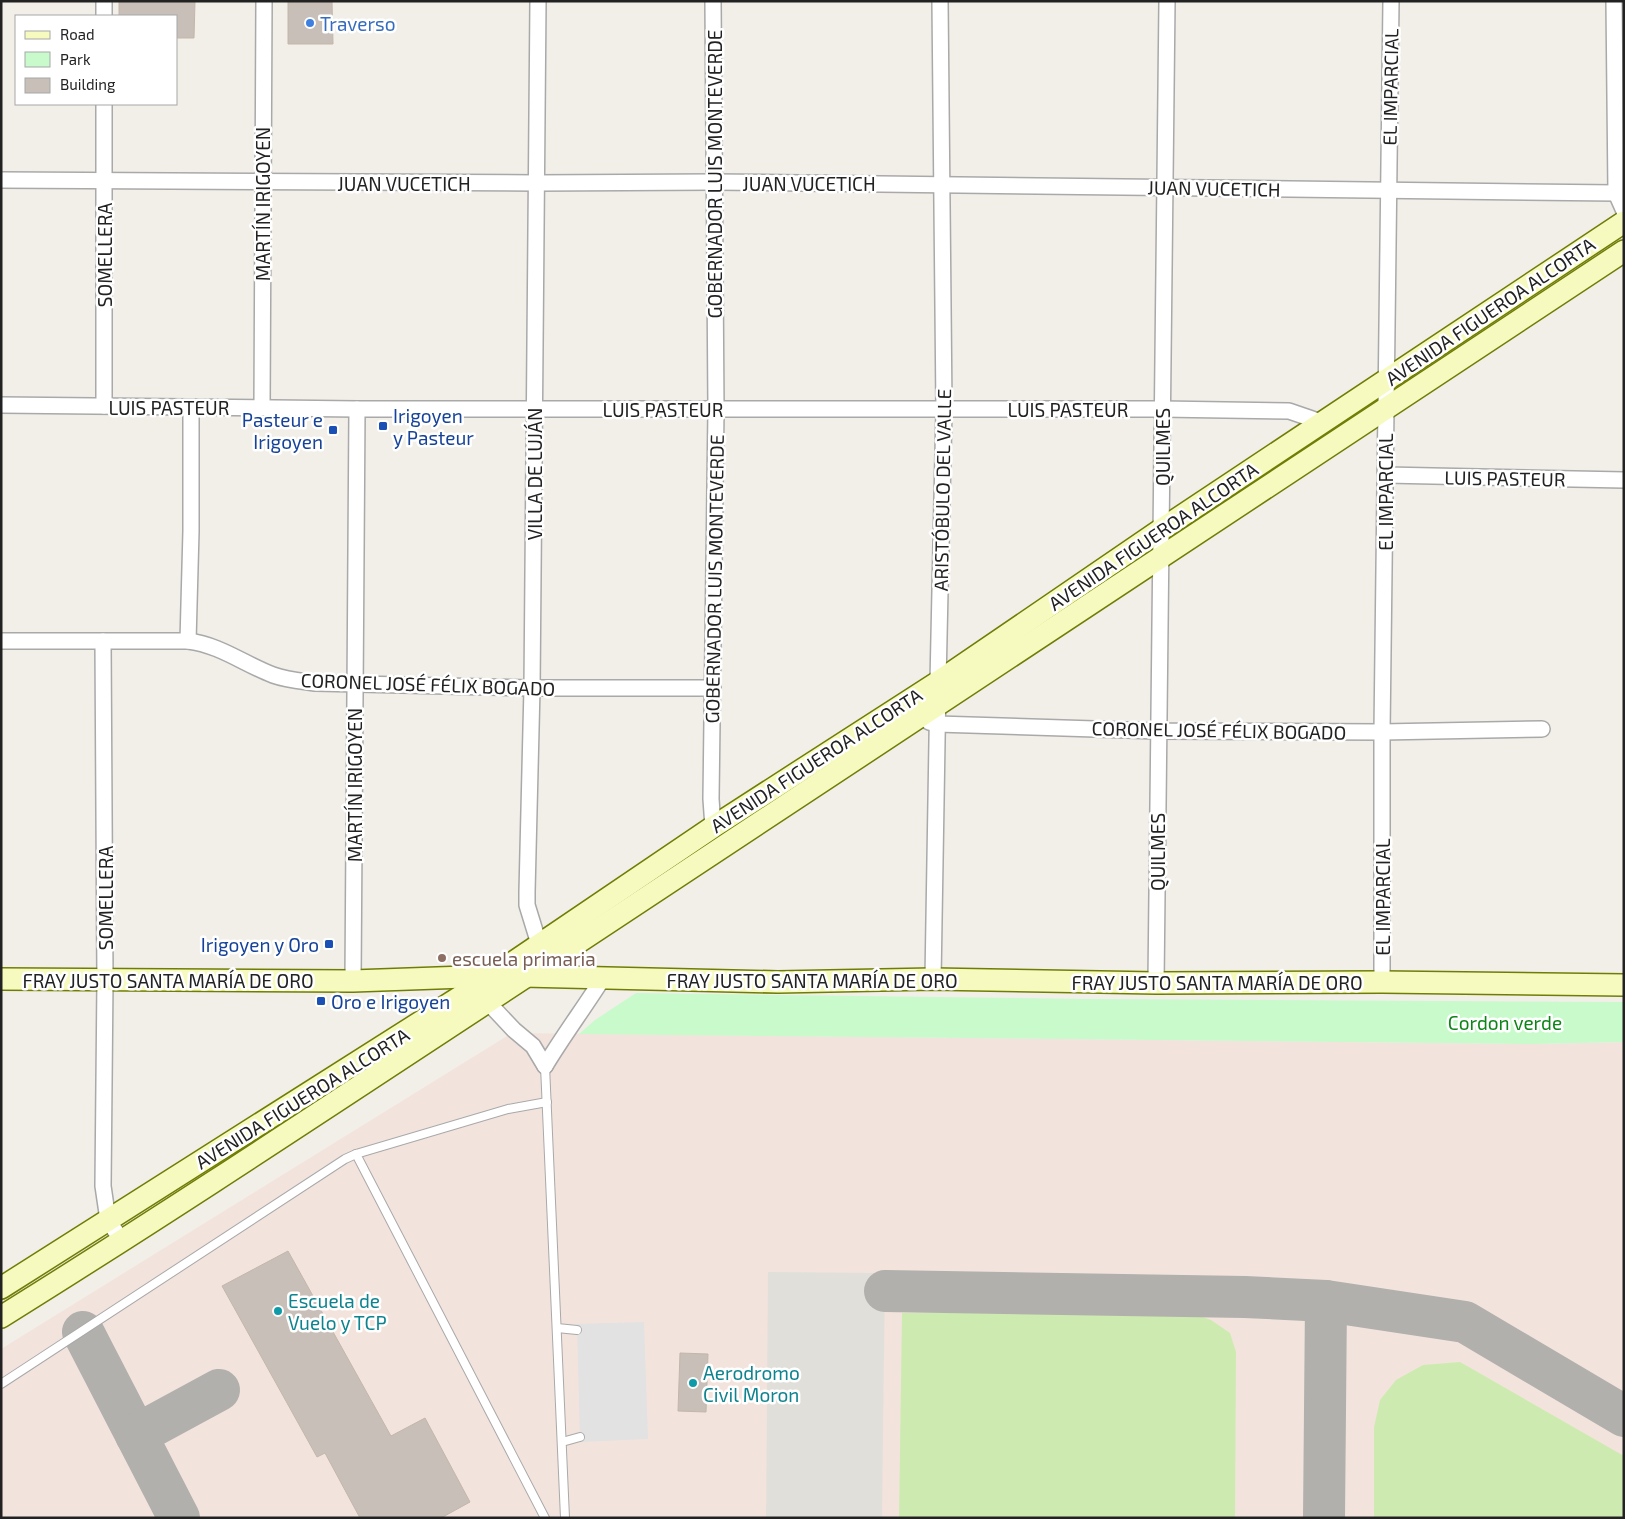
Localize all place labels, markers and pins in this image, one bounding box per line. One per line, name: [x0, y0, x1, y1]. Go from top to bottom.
place label: Traverso: [320, 12, 396, 35]
marker: Traverso: [304, 17, 316, 29]
place label: Irigoyen y Pasteur: [393, 404, 474, 449]
place label: Pasteur e Irigoyen: [242, 408, 323, 453]
marker: Irigoyen y Pasteur: [377, 420, 389, 432]
marker: Pasteur e Irigoyen: [327, 424, 339, 436]
place label: Irigoyen y Oro: [201, 933, 319, 956]
marker: Irigoyen y Oro: [323, 938, 335, 950]
place label: escuela primaria: [452, 947, 596, 970]
marker: escuela primaria: [436, 952, 448, 964]
place label: Oro e Irigoyen: [331, 990, 450, 1013]
marker: Oro e Irigoyen: [315, 995, 327, 1007]
place label: Escuela de Vuelo y TCP: [288, 1289, 387, 1334]
marker: Escuela de Vuelo y TCP: [272, 1305, 284, 1317]
place label: Aerodromo Civil Moron: [703, 1361, 800, 1406]
marker: Aerodromo Civil Moron: [687, 1377, 699, 1389]

